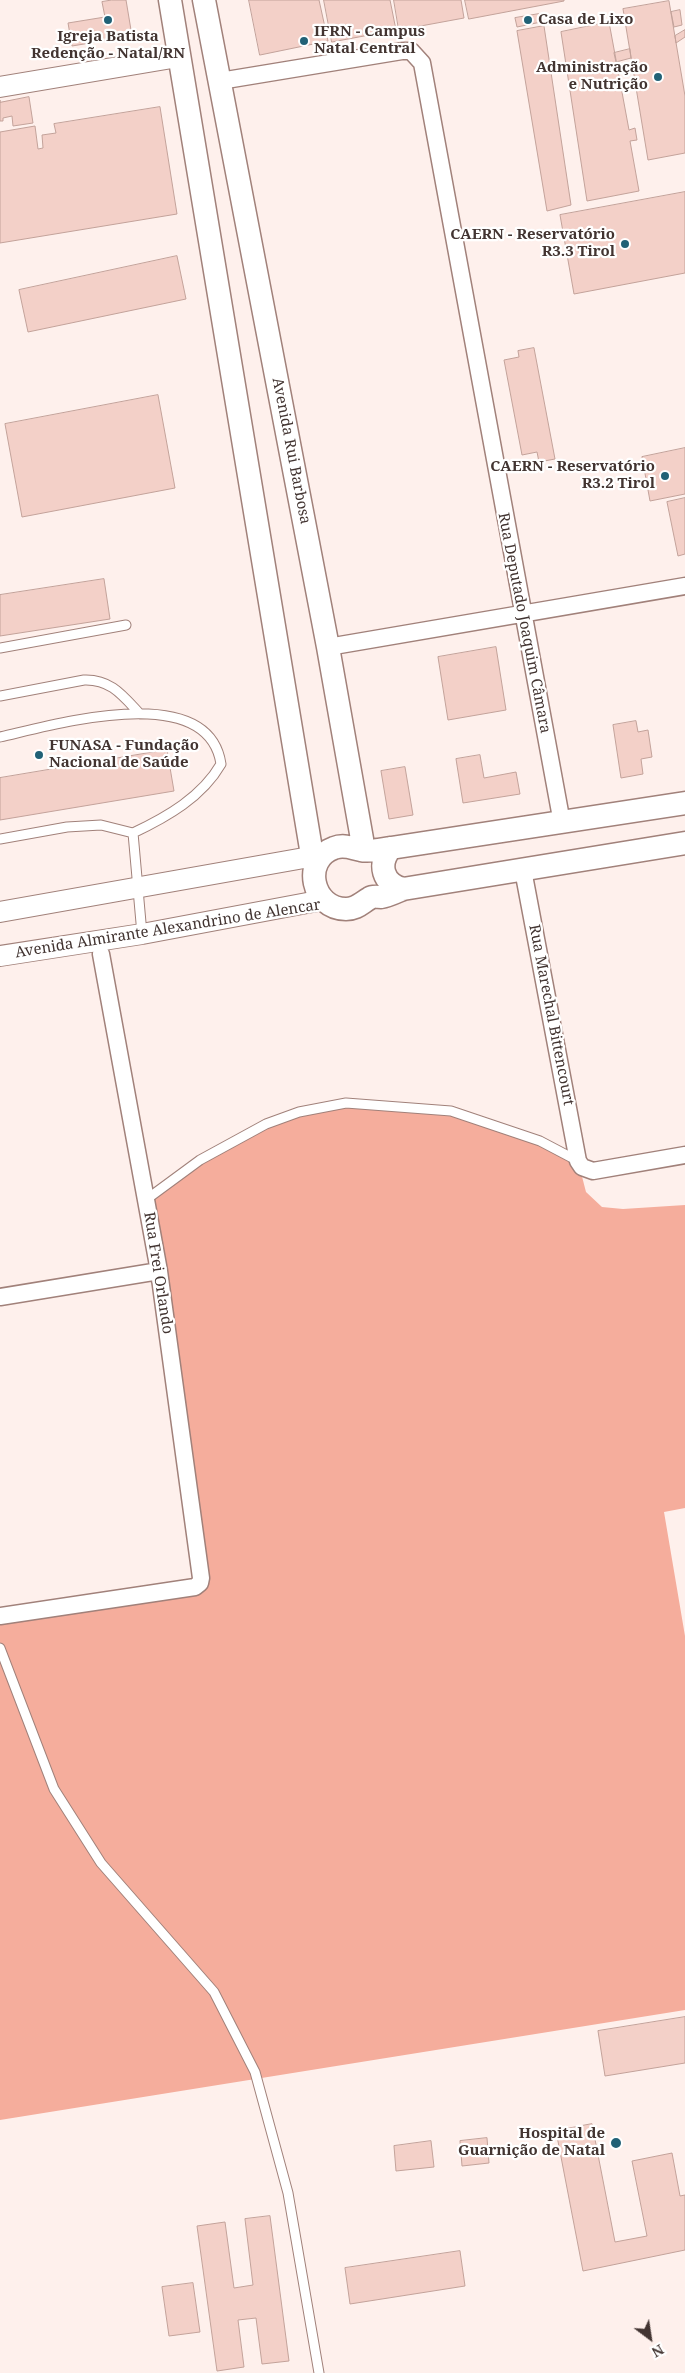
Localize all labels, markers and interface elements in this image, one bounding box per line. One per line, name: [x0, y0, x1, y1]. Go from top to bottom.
place label: Casa de Lixo: [538, 11, 633, 29]
marker: Igreja Batista Redenção - Natal/RN: [102, 14, 114, 26]
marker: Casa de Lixo: [522, 14, 534, 26]
place label: IFRN - Campus Natal Central: [314, 23, 425, 58]
place label: Igreja Batista Redenção - Natal/RN: [31, 28, 185, 63]
marker: IFRN - Campus Natal Central: [298, 35, 310, 47]
place label: Administração e Nutrição: [536, 59, 648, 94]
marker: Administração e Nutrição: [652, 71, 664, 83]
place label: CAERN - Reservatório R3.3 Tirol: [450, 226, 615, 261]
marker: CAERN - Reservatório R3.3 Tirol: [619, 238, 631, 250]
street label: Avenida Rui Barbosa: [268, 376, 314, 526]
place label: CAERN - Reservatório R3.2 Tirol: [490, 458, 655, 493]
marker: CAERN - Reservatório R3.2 Tirol: [659, 470, 671, 482]
street label: Rua Deputado Joaquim Câmara: [494, 511, 554, 735]
place label: FUNASA - Fundação Nacional de Saúde: [49, 737, 199, 772]
marker: FUNASA - Fundação Nacional de Saúde: [33, 749, 45, 761]
street label: Avenida Almirante Alexandrino de Alencar: [14, 896, 322, 962]
street label: Rua Marechal Bittencourt: [525, 923, 577, 1107]
street label: Rua Frei Orlando: [139, 1211, 177, 1335]
place label: Hospital de Guarnição de Natal: [458, 2125, 605, 2160]
marker: Hospital de Guarnição de Natal: [609, 2136, 623, 2150]
north arrow: [625, 2313, 675, 2363]
text: N: [648, 2340, 668, 2362]

